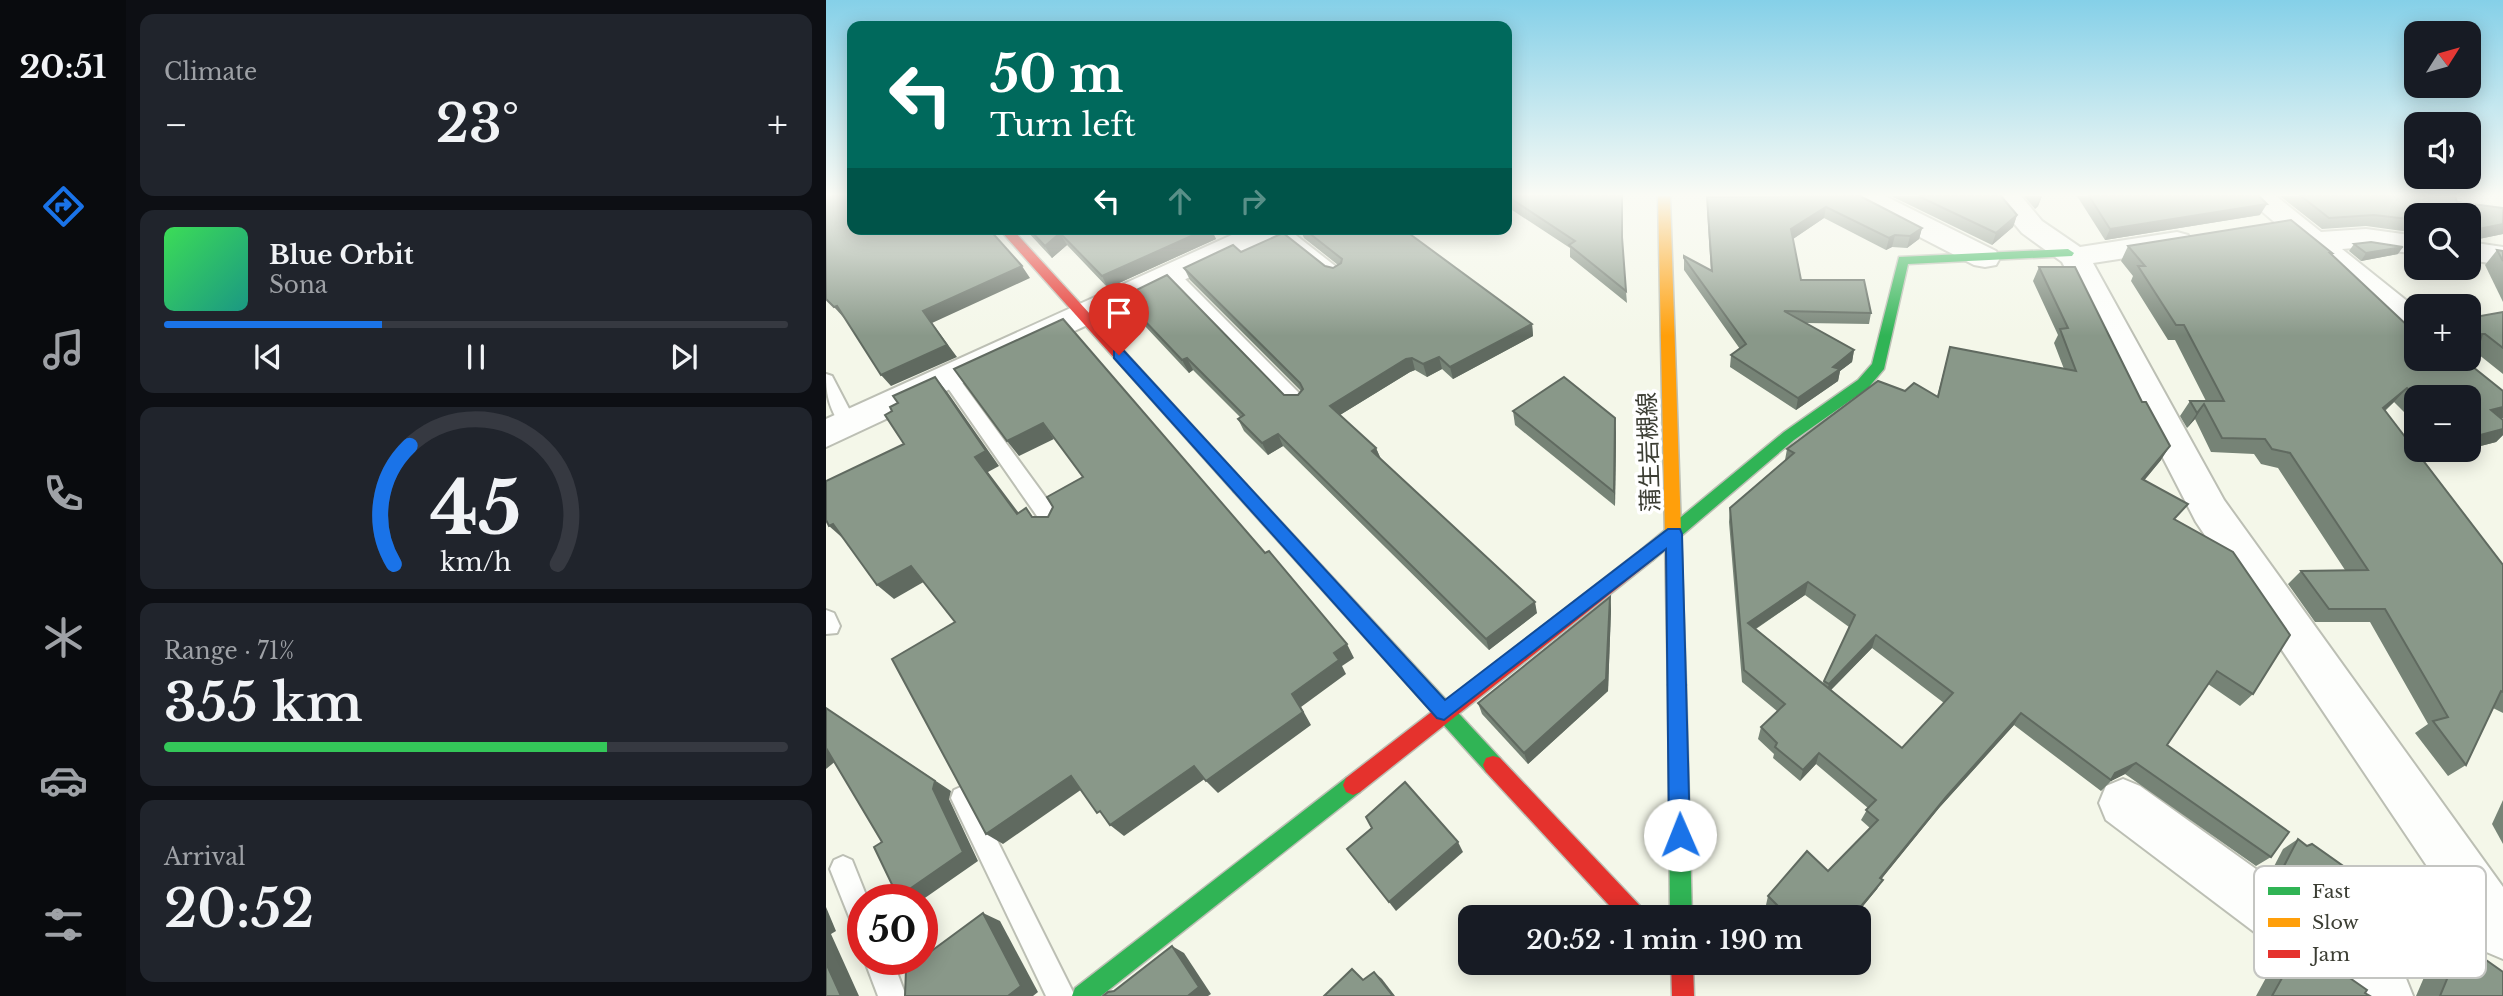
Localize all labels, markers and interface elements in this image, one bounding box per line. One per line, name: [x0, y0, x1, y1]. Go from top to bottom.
north arrow: [2404, 21, 2482, 98]
map controls: [2404, 21, 2481, 462]
text: 50 m: [990, 44, 1123, 105]
text: 20:51: [19, 47, 107, 87]
icon: left: [875, 49, 966, 140]
text: Climate: [164, 58, 257, 86]
text: 23°: [436, 92, 519, 156]
text: −: [164, 101, 188, 148]
text: +: [767, 101, 788, 148]
text: Turn left: [990, 105, 1136, 145]
button: sound: [2404, 112, 2481, 189]
icon: directions: [39, 182, 88, 231]
icon: left: [1088, 182, 1126, 220]
icon: ahead: [1161, 182, 1199, 220]
icon: right: [1234, 182, 1272, 220]
button: search: [2404, 203, 2481, 280]
text: Blue Orbit: [269, 239, 414, 271]
text: Sona: [269, 271, 327, 299]
pin: [1089, 283, 1149, 355]
icon: arrive: [1100, 294, 1138, 332]
button: +: [2404, 294, 2481, 371]
icon: music: [39, 325, 88, 374]
icon: previous: [249, 338, 287, 376]
icon: pause: [457, 338, 495, 376]
icon: next: [665, 338, 703, 376]
button: −: [2404, 385, 2481, 462]
street label: 蒲生岩槻線: [1632, 392, 1665, 512]
text: 45: [430, 463, 522, 554]
icon: phone: [39, 469, 88, 518]
text: km/h: [441, 547, 511, 578]
icon: climate: [39, 613, 88, 662]
text: Range · 71%: [164, 637, 295, 665]
text: 355 km: [164, 671, 363, 735]
icon: car: [39, 756, 88, 805]
position arrow: [1643, 798, 1717, 872]
text: Arrival: [164, 843, 245, 871]
legend: [2254, 866, 2486, 978]
text: 20:52: [164, 877, 314, 941]
text: Fast: [2312, 880, 2351, 903]
speed limit sign: 50: [847, 884, 938, 975]
icon: filters: [39, 900, 88, 949]
text: Slow: [2312, 911, 2359, 934]
text: 20:52 · 1 min · 190 m: [1526, 924, 1803, 956]
text: Jam: [2309, 943, 2350, 966]

